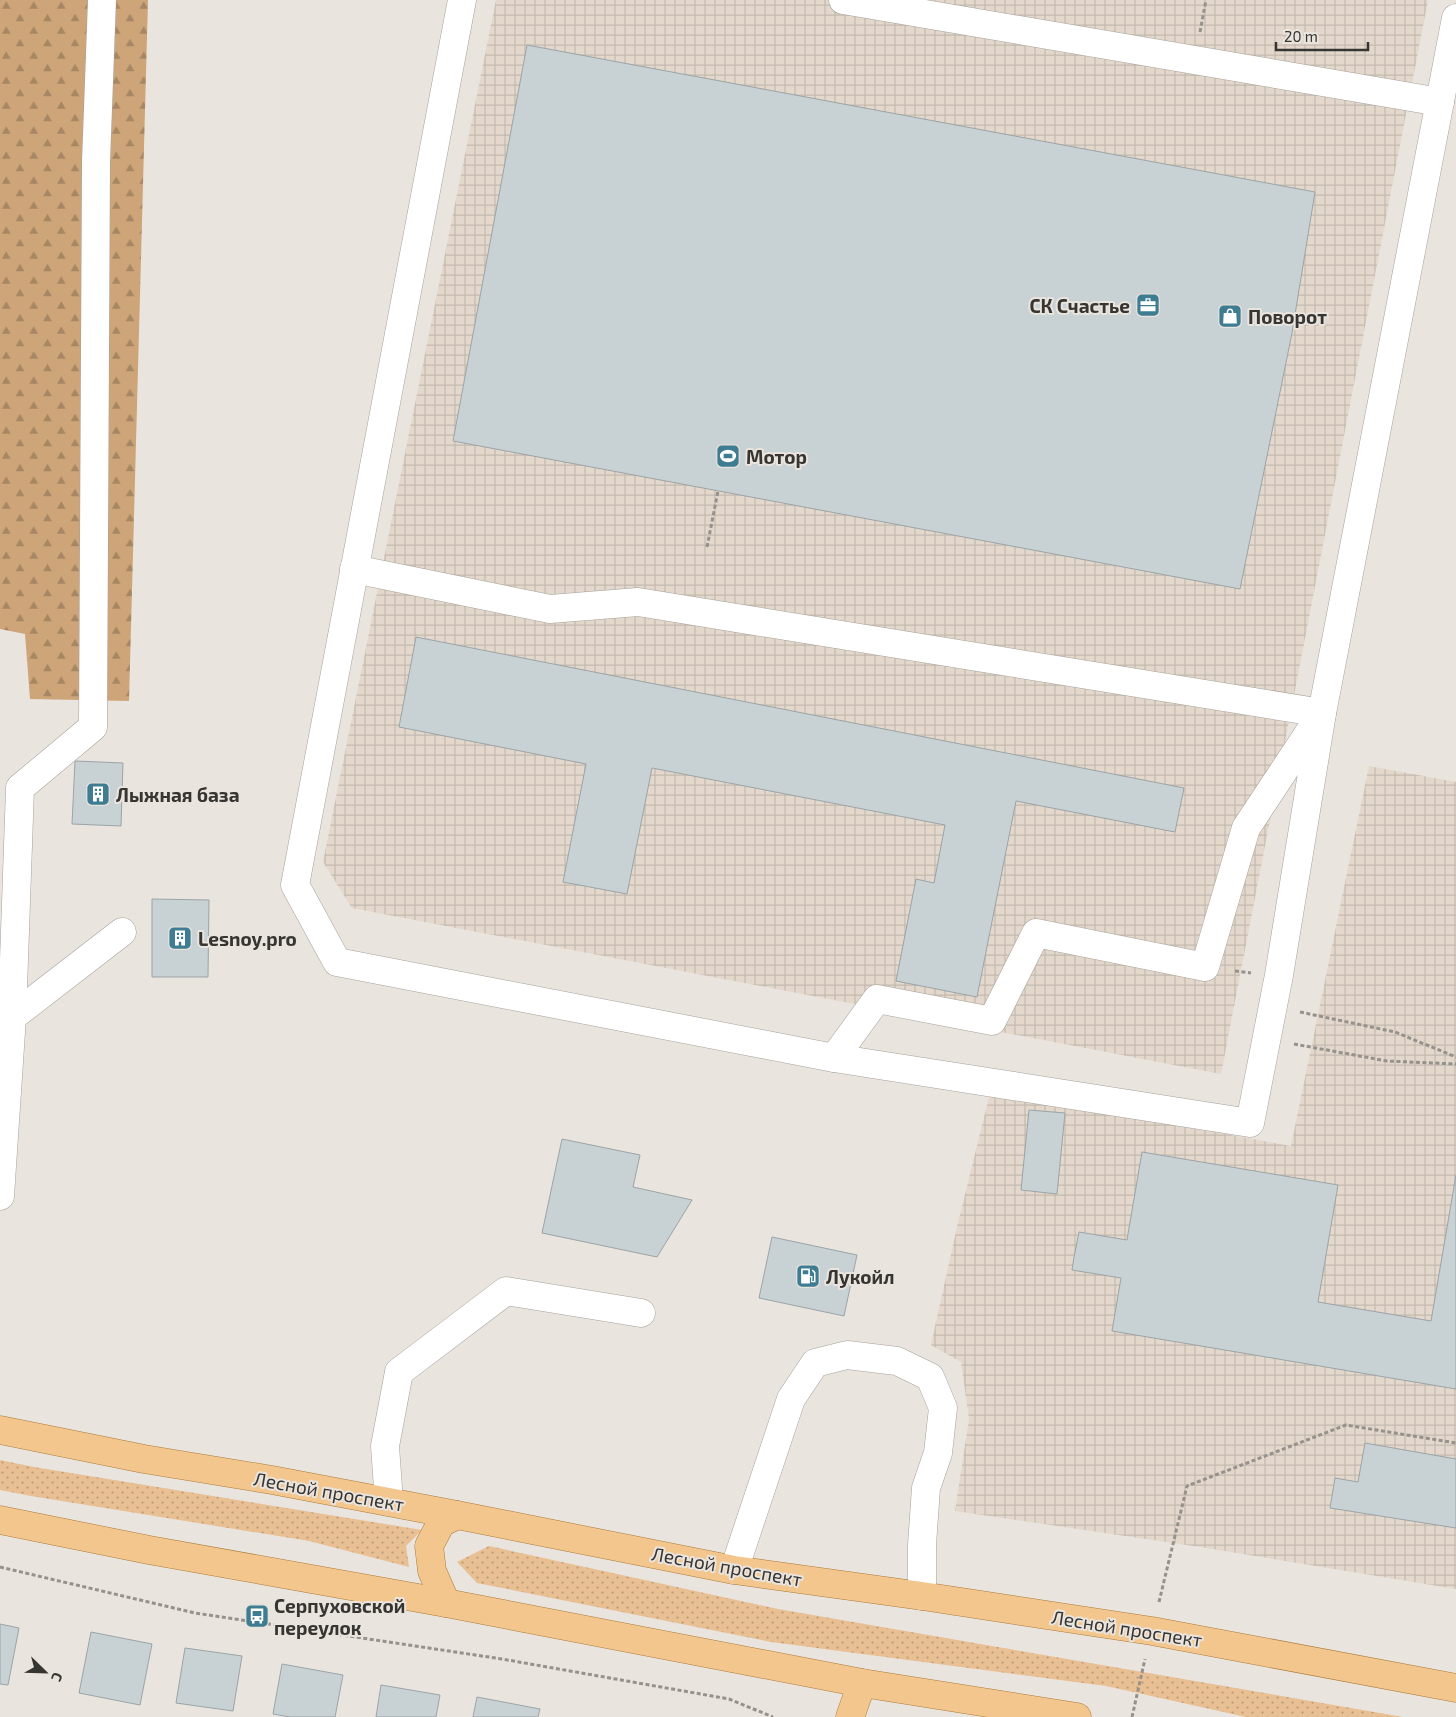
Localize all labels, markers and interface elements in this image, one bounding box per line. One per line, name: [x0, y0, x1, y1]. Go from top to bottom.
scale bar: [1276, 20, 1368, 52]
text: 20 m: [1284, 27, 1318, 45]
office icon: СК Счастье: [1135, 292, 1161, 318]
place label: СК Счастье: [1029, 294, 1130, 317]
shop icon: Поворот: [1217, 303, 1243, 329]
place label: Поворот: [1248, 305, 1327, 328]
sports icon: Мотор: [715, 443, 741, 469]
place label: Мотор: [746, 445, 807, 468]
building icon: Лыжная база: [85, 781, 111, 807]
place label: Лыжная база: [116, 783, 240, 806]
building icon: Lesnoy.pro: [167, 925, 193, 951]
place label: Lesnoy.pro: [198, 927, 297, 951]
fuel station icon: Лукойл: [795, 1263, 821, 1289]
place label: Лукойл: [826, 1265, 894, 1288]
street label: Лесной проспект: [252, 1466, 406, 1516]
street label: Лесной проспект: [650, 1541, 804, 1591]
place label: Серпуховской переулок: [274, 1594, 405, 1639]
bus stop icon: Серпуховской переулок: [244, 1603, 270, 1629]
street label: Лесной проспект: [1050, 1605, 1204, 1651]
north arrow: [20, 1647, 70, 1697]
text: С: [48, 1670, 67, 1684]

